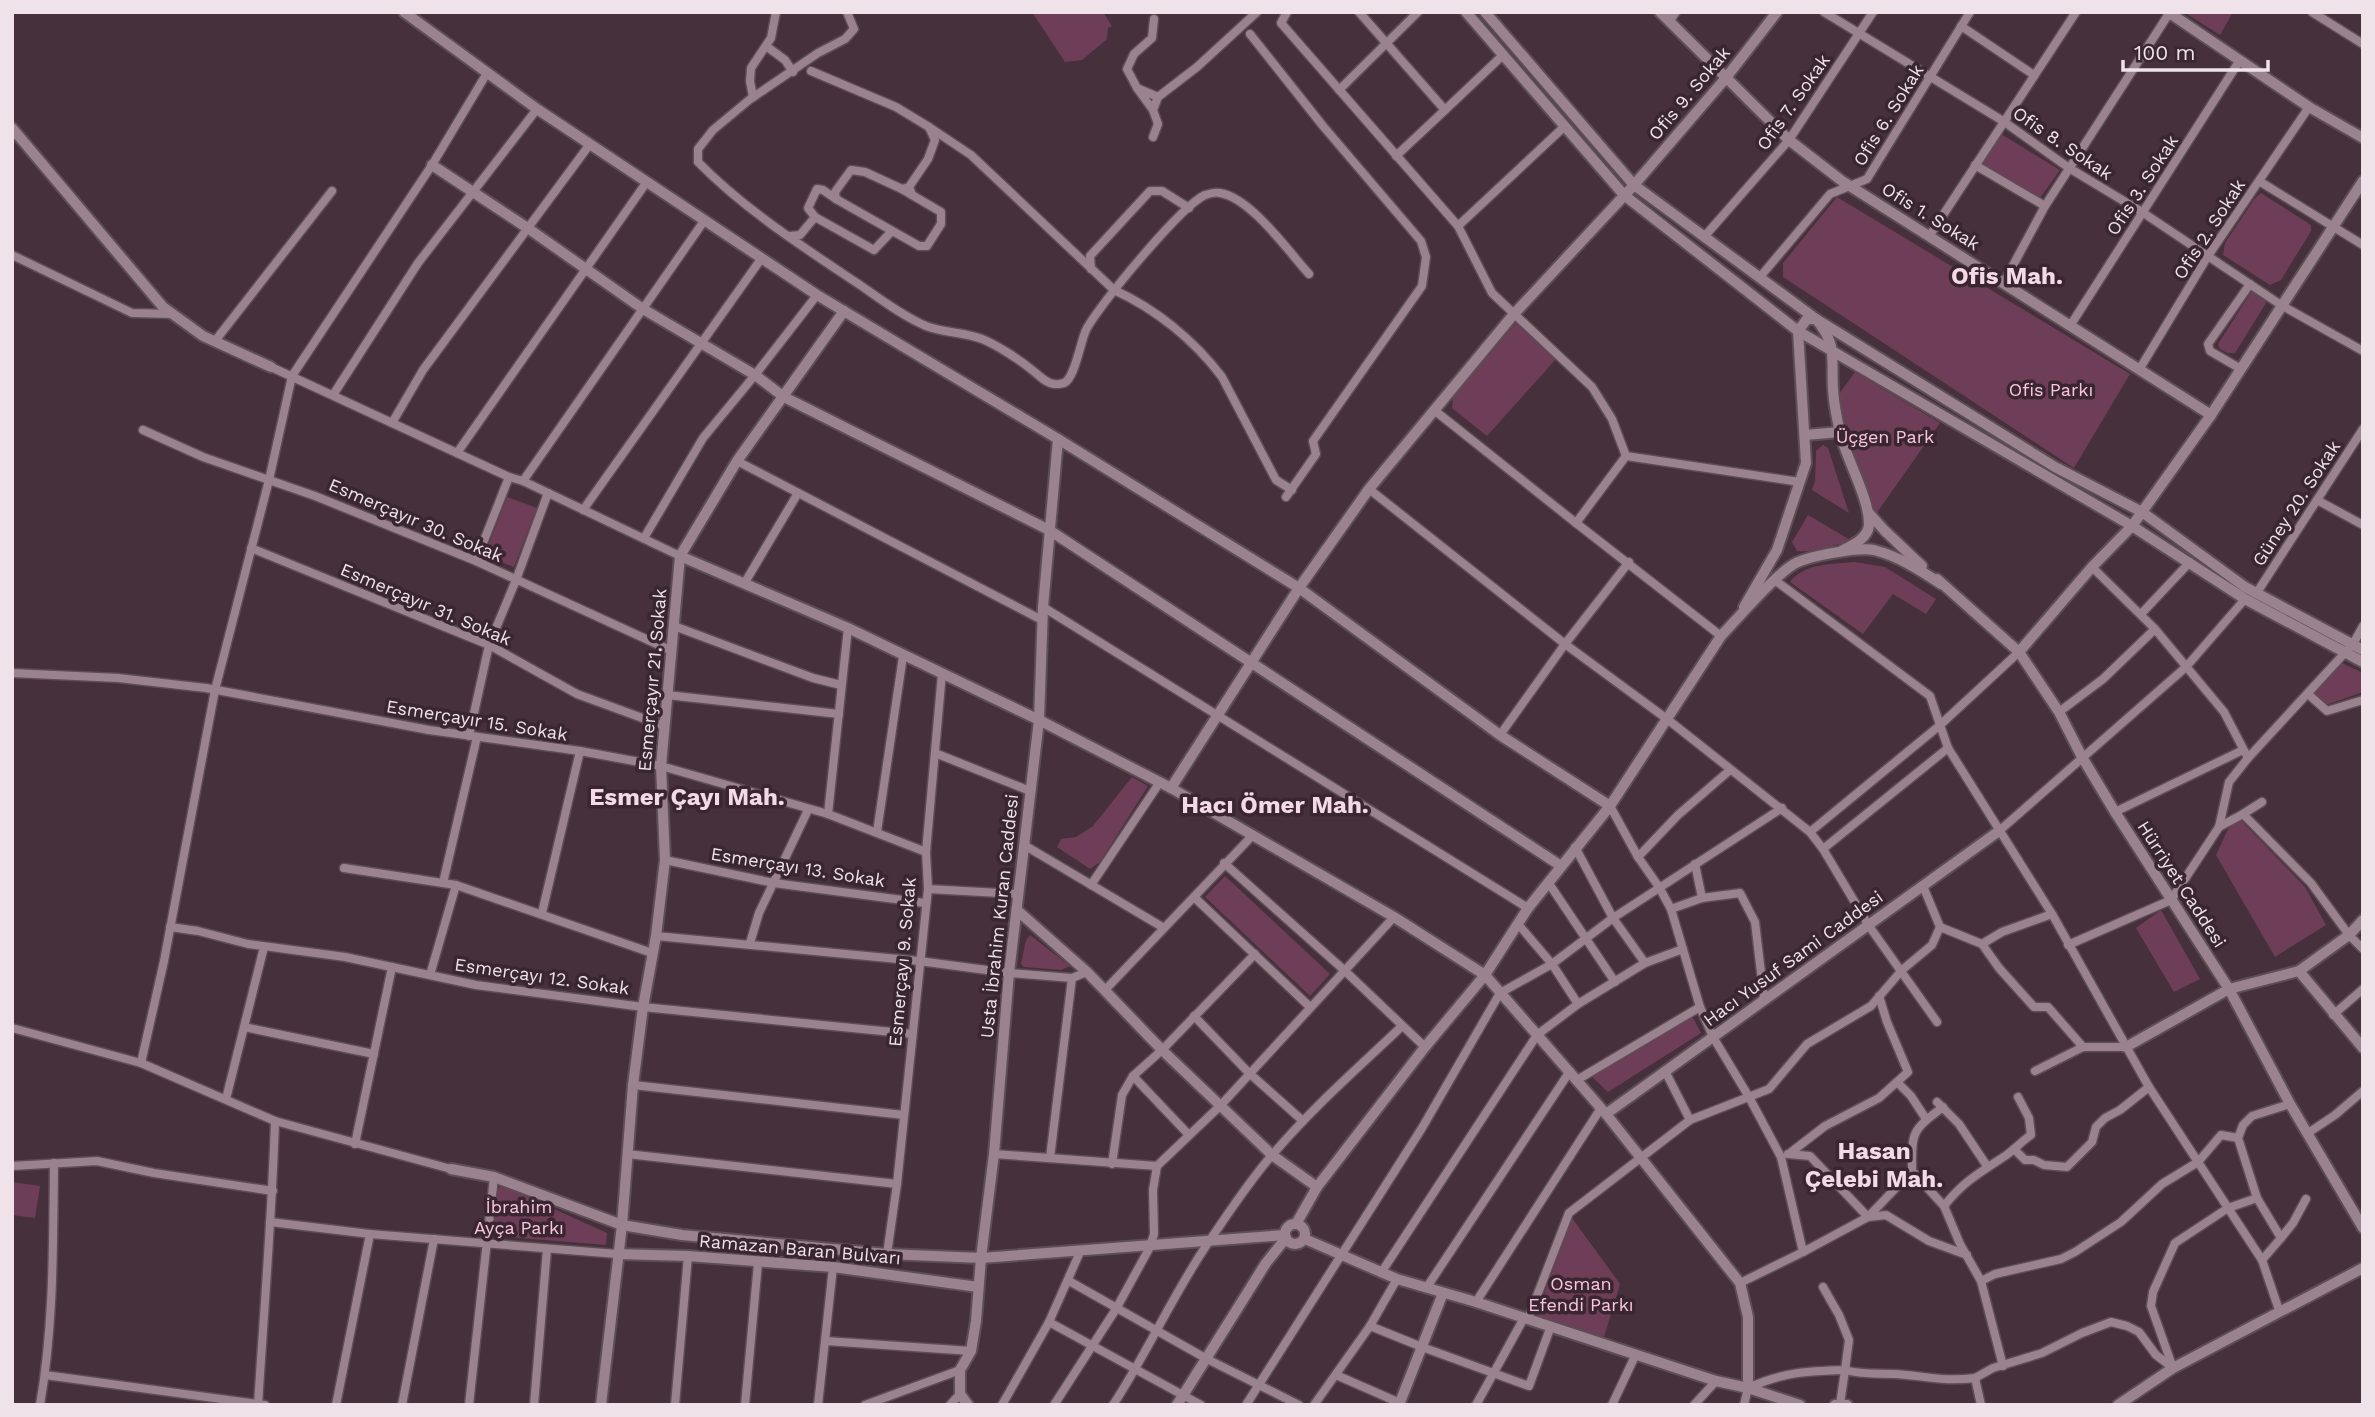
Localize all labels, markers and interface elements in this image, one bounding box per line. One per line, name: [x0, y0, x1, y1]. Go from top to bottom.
scale bar: [2123, 28, 2268, 72]
text: 100 m: [2134, 40, 2196, 65]
street label: Ofis 9. Sokak: [1644, 42, 1734, 144]
street label: Ofis 7. Sokak: [1752, 50, 1834, 154]
street label: Ofis 6. Sokak: [1848, 60, 1928, 170]
street label: Ofis 8. Sokak: [2009, 102, 2117, 184]
street label: Ofis 3. Sokak: [2102, 131, 2182, 239]
street label: Ofis 2. Sokak: [2169, 175, 2249, 283]
street label: Ofis 1. Sokak: [1878, 178, 1984, 254]
district label: Ofis Mah.: [1951, 262, 2063, 290]
park label: Ofis Parkı: [2009, 379, 2093, 400]
park label: Üçgen Park: [1836, 426, 1934, 447]
street label: Güney 20. Sokak: [2248, 436, 2344, 570]
street label: Esmerçayır 30. Sokak: [326, 474, 506, 566]
street label: Esmerçayır 31. Sokak: [337, 558, 515, 650]
street label: Esmerçayır 21. Sokak: [634, 588, 670, 772]
street label: Esmerçayır 15. Sokak: [385, 695, 569, 745]
district label: Esmer Çayı Mah.: [589, 783, 785, 811]
district label: Hacı Ömer Mah.: [1181, 791, 1369, 819]
street label: Usta İbrahim Kuran Caddesi: [976, 793, 1022, 1039]
street label: Hürriyet Caddesi: [2133, 817, 2231, 951]
street label: Esmerçayı 13. Sokak: [709, 843, 887, 891]
street label: Esmerçayı 9. Sokak: [884, 876, 920, 1048]
street label: Hacı Yusuf Sami Caddesi: [1699, 886, 1887, 1030]
street label: Esmerçayı 12. Sokak: [453, 953, 631, 999]
district label: Hasan Çelebi Mah.: [1805, 1137, 1943, 1193]
park label: İbrahim Ayça Parkı: [474, 1196, 564, 1238]
street label: Ramazan Baran Bulvarı: [698, 1230, 902, 1268]
park label: Osman Efendi Parkı: [1528, 1273, 1634, 1315]

